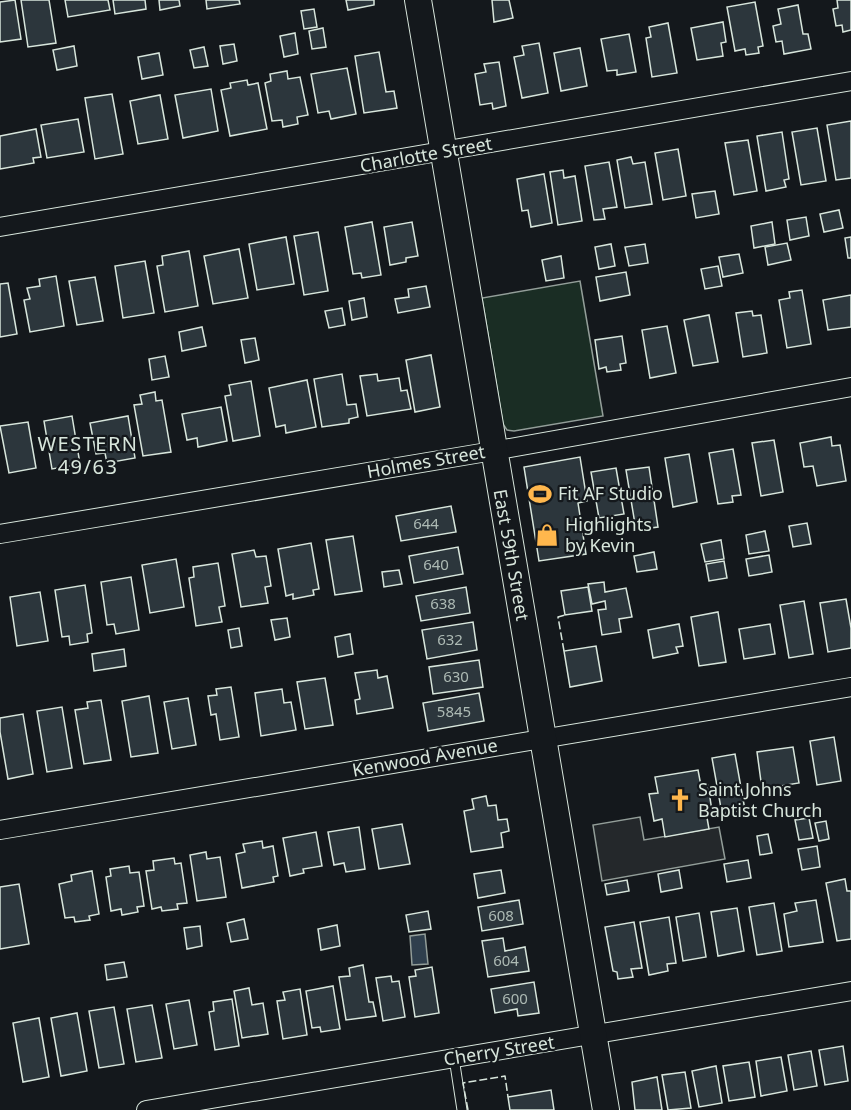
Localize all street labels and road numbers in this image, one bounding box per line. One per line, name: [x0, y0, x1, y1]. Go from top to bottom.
street label: Charlotte Street: [358, 131, 494, 177]
street label: Holmes Street: [365, 439, 487, 483]
street label: East 59th Street: [489, 487, 535, 623]
street label: Kenwood Avenue: [350, 732, 499, 782]
street label: Cherry Street: [442, 1029, 556, 1071]

